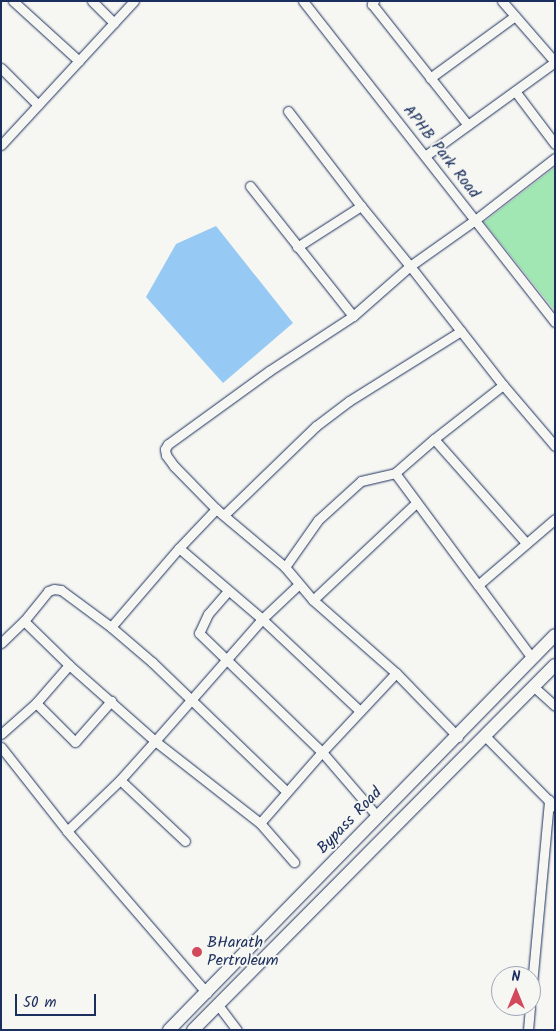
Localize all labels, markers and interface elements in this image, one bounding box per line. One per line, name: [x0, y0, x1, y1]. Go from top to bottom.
street label: APHB Park Road: [399, 101, 483, 203]
street label: Bypass Road: [314, 784, 386, 858]
place label: BHarath Pertroleum: [207, 933, 278, 971]
marker: BHarath Pertroleum: [191, 946, 203, 958]
north arrow: [491, 966, 541, 1016]
text: N: [512, 966, 520, 988]
scale bar: [18, 984, 99, 1016]
text: 50 m: [23, 991, 57, 1015]

